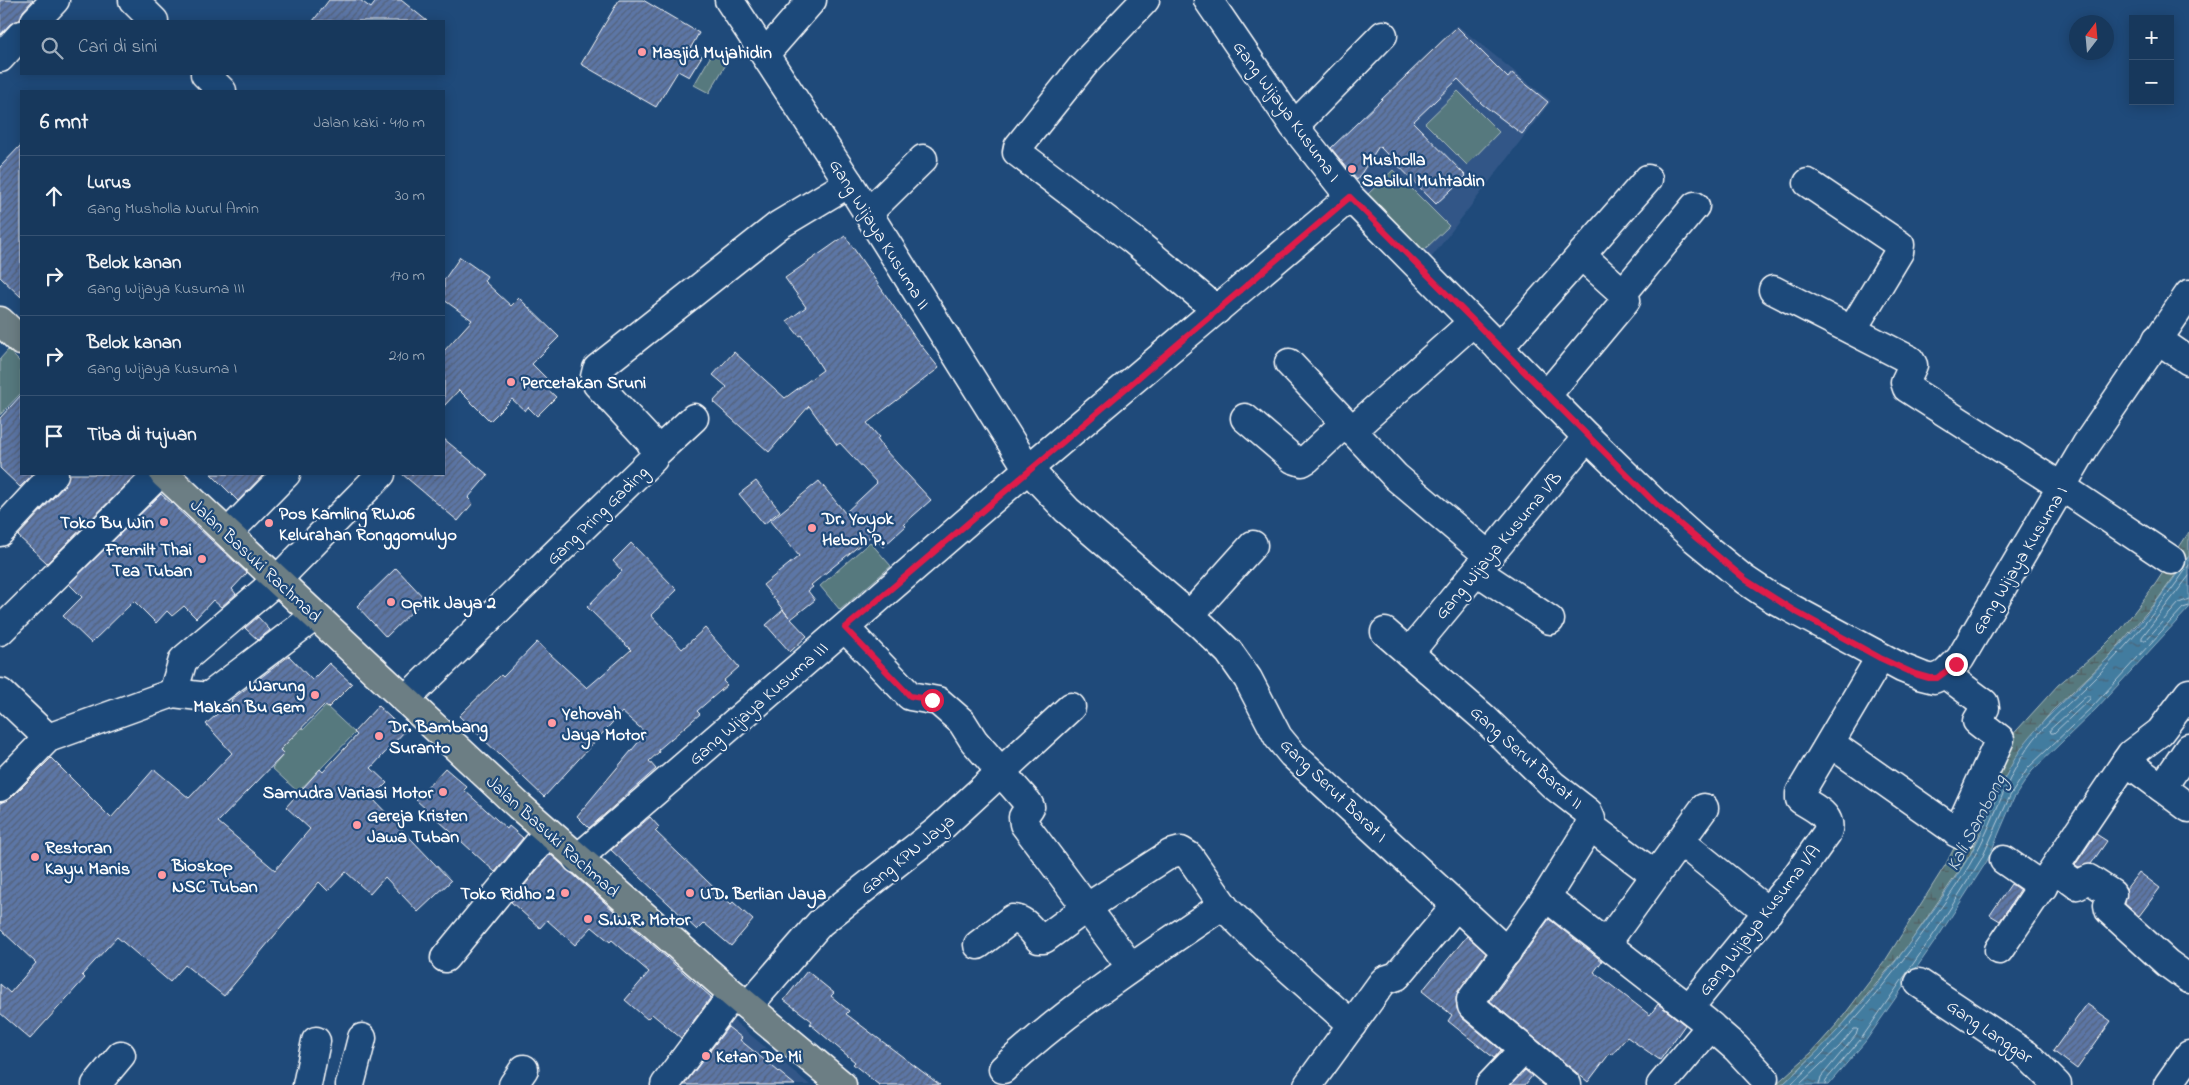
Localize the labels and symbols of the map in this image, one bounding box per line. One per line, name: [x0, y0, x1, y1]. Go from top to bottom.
north arrow: [2069, 15, 2114, 60]
street label: Gang Wijaya Kusuma I: [1224, 36, 1346, 189]
place label: Masjid Mujahidin: [652, 41, 772, 67]
marker: Masjid Mujahidin: [636, 46, 648, 58]
place label: Musholla Sabilul Muhtadin: [1362, 148, 1485, 195]
street label: Gang Wijaya Kusuma II: [821, 155, 935, 316]
marker: Musholla Sabilul Muhtadin: [1346, 163, 1358, 175]
place label: Percetakan Sruni: [521, 371, 646, 397]
marker: Percetakan Sruni: [505, 376, 517, 388]
street label: Gang Pring Gading: [541, 461, 656, 573]
street label: Gang Wijaya Kusuma I/B: [1430, 466, 1570, 627]
street label: Gang Wijaya Kusuma I: [1966, 482, 2076, 641]
street label: Jalan Basuki Rachmad: [183, 493, 326, 629]
place label: Pos Kamling RW.06 Kelurahan Ronggomulyo: [279, 502, 457, 550]
place label: Dr. Yoyok Heboh P.: [821, 507, 894, 554]
place label: Toko Bu Win: [60, 511, 154, 537]
marker: Toko Bu Win: [158, 516, 170, 528]
marker: Pos Kamling RW.06 Kelurahan Ronggomulyo: [263, 517, 275, 529]
marker: Dr. Yoyok Heboh P.: [806, 522, 818, 534]
place label: Fremilt Thai Tea Tuban: [105, 538, 192, 585]
marker: Fremilt Thai Tea Tuban: [196, 553, 208, 565]
place label: Optik Jaya 2: [401, 591, 496, 618]
marker: Optik Jaya 2: [385, 596, 397, 608]
street label: Gang Wijaya Kusuma III: [684, 637, 835, 773]
route end: [1945, 653, 1968, 676]
place label: Warung Makan Bu Gem: [193, 674, 305, 721]
marker: Warung Makan Bu Gem: [309, 689, 321, 701]
route start: [921, 689, 944, 712]
street label: Gang Serut Barat II: [1463, 700, 1588, 817]
place label: Yehovah Jaya Motor: [561, 702, 646, 750]
place label: Dr. Bambang Suranto: [388, 715, 488, 762]
marker: Yehovah Jaya Motor: [546, 717, 558, 729]
marker: Dr. Bambang Suranto: [373, 730, 385, 742]
street label: Gang Serut Barat I: [1272, 733, 1392, 850]
street label: Jalan Basuki Rachmad: [479, 770, 624, 905]
water label: Kali Sambong: [1940, 770, 2015, 877]
place label: Samudra Variasi Motor: [263, 781, 433, 807]
marker: Samudra Variasi Motor: [437, 786, 449, 798]
place label: Gereja Kristen Jawa Tuban: [367, 804, 468, 851]
street label: Gang KPN Jaya: [855, 809, 962, 903]
marker: Gereja Kristen Jawa Tuban: [351, 819, 363, 831]
place label: Restoran Kayu Manis: [45, 836, 130, 884]
street label: Gang Wijaya Kusuma I/A: [1693, 840, 1829, 1003]
marker: Restoran Kayu Manis: [29, 851, 41, 863]
place label: Bioskop NSC Tuban: [171, 854, 258, 901]
marker: Bioskop NSC Tuban: [156, 869, 168, 881]
place label: Toko Ridho 2: [460, 882, 555, 908]
place label: UD. Berlian Jaya: [700, 882, 826, 909]
marker: Toko Ridho 2: [559, 887, 571, 899]
marker: UD. Berlian Jaya: [684, 887, 696, 899]
place label: S.W.R. Motor: [598, 908, 691, 934]
marker: S.W.R. Motor: [582, 913, 594, 925]
street label: Gang Langgar: [1940, 994, 2038, 1072]
place label: Ketan De Mi: [716, 1045, 802, 1071]
marker: Ketan De Mi: [700, 1050, 712, 1062]

